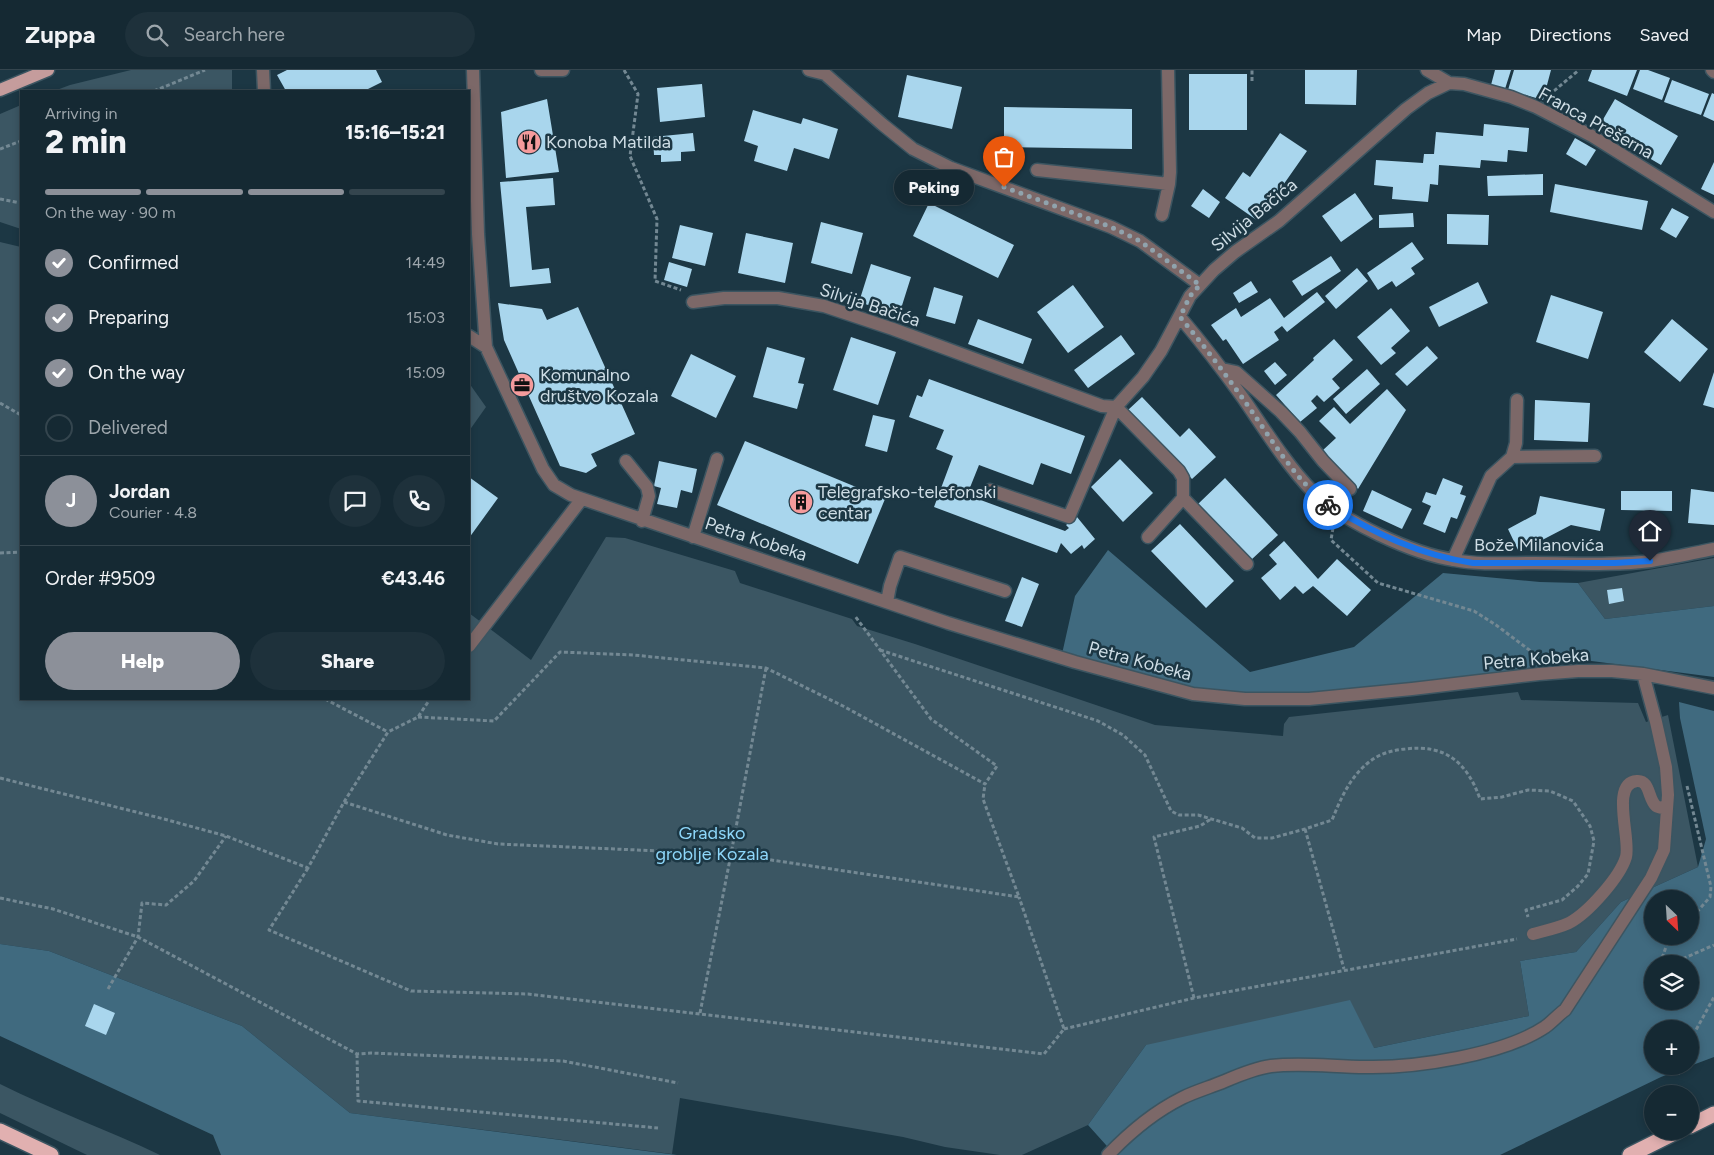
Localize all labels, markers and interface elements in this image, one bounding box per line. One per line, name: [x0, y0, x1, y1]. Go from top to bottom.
search box: [125, 12, 475, 57]
text: Zuppa: [25, 20, 95, 49]
icon: search: [143, 21, 171, 49]
text: Search here: [183, 23, 285, 46]
text: Map: [1466, 24, 1501, 46]
text: Directions: [1529, 24, 1611, 46]
text: Saved: [1639, 24, 1689, 46]
street label: Franca Prešerna: [1535, 82, 1657, 164]
text: Arriving in: [45, 104, 117, 123]
text: 15:16–15:21: [345, 121, 445, 144]
text: 2 min: [45, 123, 127, 161]
restaurant icon: Konoba Matilda: [516, 129, 542, 155]
place label: Konoba Matilda: [546, 131, 671, 153]
pin: [983, 136, 1025, 187]
icon: bag: [990, 143, 1018, 171]
callout: Peking: [894, 170, 974, 204]
street label: Silvija Bačića: [1207, 174, 1301, 256]
text: Peking: [909, 178, 959, 197]
text: On the way · 90 m: [45, 203, 176, 222]
icon: check: [45, 249, 73, 277]
text: Confirmed: [88, 251, 179, 274]
text: 14:49: [405, 253, 445, 272]
street label: Silvija Bačića: [817, 278, 923, 332]
icon: check: [45, 304, 73, 332]
text: Preparing: [88, 306, 169, 329]
text: 15:03: [406, 308, 445, 327]
icon: check: [45, 359, 73, 387]
text: On the way: [88, 361, 185, 384]
text: 15:09: [406, 363, 445, 382]
place label: Komunalno društvo Kozala: [540, 364, 658, 407]
office icon: Komunalno društvo Kozala: [509, 372, 535, 398]
text: Delivered: [88, 416, 168, 439]
button: chat: [329, 475, 381, 527]
button: phone: [393, 475, 445, 527]
text: Jordan: [109, 480, 170, 503]
courier: [1303, 480, 1353, 530]
place label: Telegrafsko-telefonski centar: [818, 481, 997, 524]
text: J: [66, 489, 76, 512]
building icon: Telegrafsko-telefonski centar: [788, 489, 814, 515]
icon: bike: [1314, 491, 1342, 519]
text: Courier · 4.8: [109, 503, 197, 522]
pin: [1629, 510, 1671, 561]
street label: Petra Kobeka: [702, 512, 810, 566]
icon: home: [1636, 517, 1664, 545]
street label: Bože Milanovića: [1474, 534, 1604, 556]
text: Order #9509: [45, 567, 155, 590]
text: €43.46: [381, 567, 445, 590]
button: Help: [45, 632, 240, 690]
button: Share: [250, 632, 445, 690]
street label: Petra Kobeka: [1086, 637, 1194, 685]
street label: Petra Kobeka: [1482, 643, 1590, 675]
park label: Gradsko groblje Kozala: [655, 822, 769, 865]
north arrow: [1644, 890, 1699, 945]
map controls: [1644, 890, 1699, 1140]
button: layers: [1644, 955, 1699, 1010]
button: +: [1644, 1020, 1699, 1075]
button: −: [1644, 1085, 1699, 1140]

